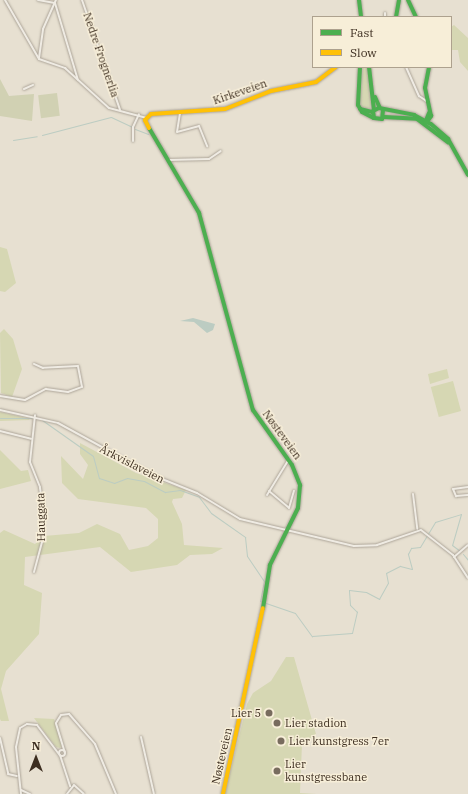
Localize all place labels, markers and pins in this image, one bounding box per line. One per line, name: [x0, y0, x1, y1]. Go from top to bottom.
place label: Lier 5: [231, 706, 261, 720]
marker: Lier 5: [264, 708, 274, 718]
place label: Lier stadion: [285, 716, 347, 730]
marker: Lier stadion: [272, 718, 282, 728]
place label: Lier kunstgress 7er: [289, 734, 389, 748]
marker: Lier kunstgress 7er: [276, 736, 286, 746]
place label: Lier kunstgressbane: [285, 758, 367, 784]
marker: Lier kunstgressbane: [272, 766, 282, 776]

